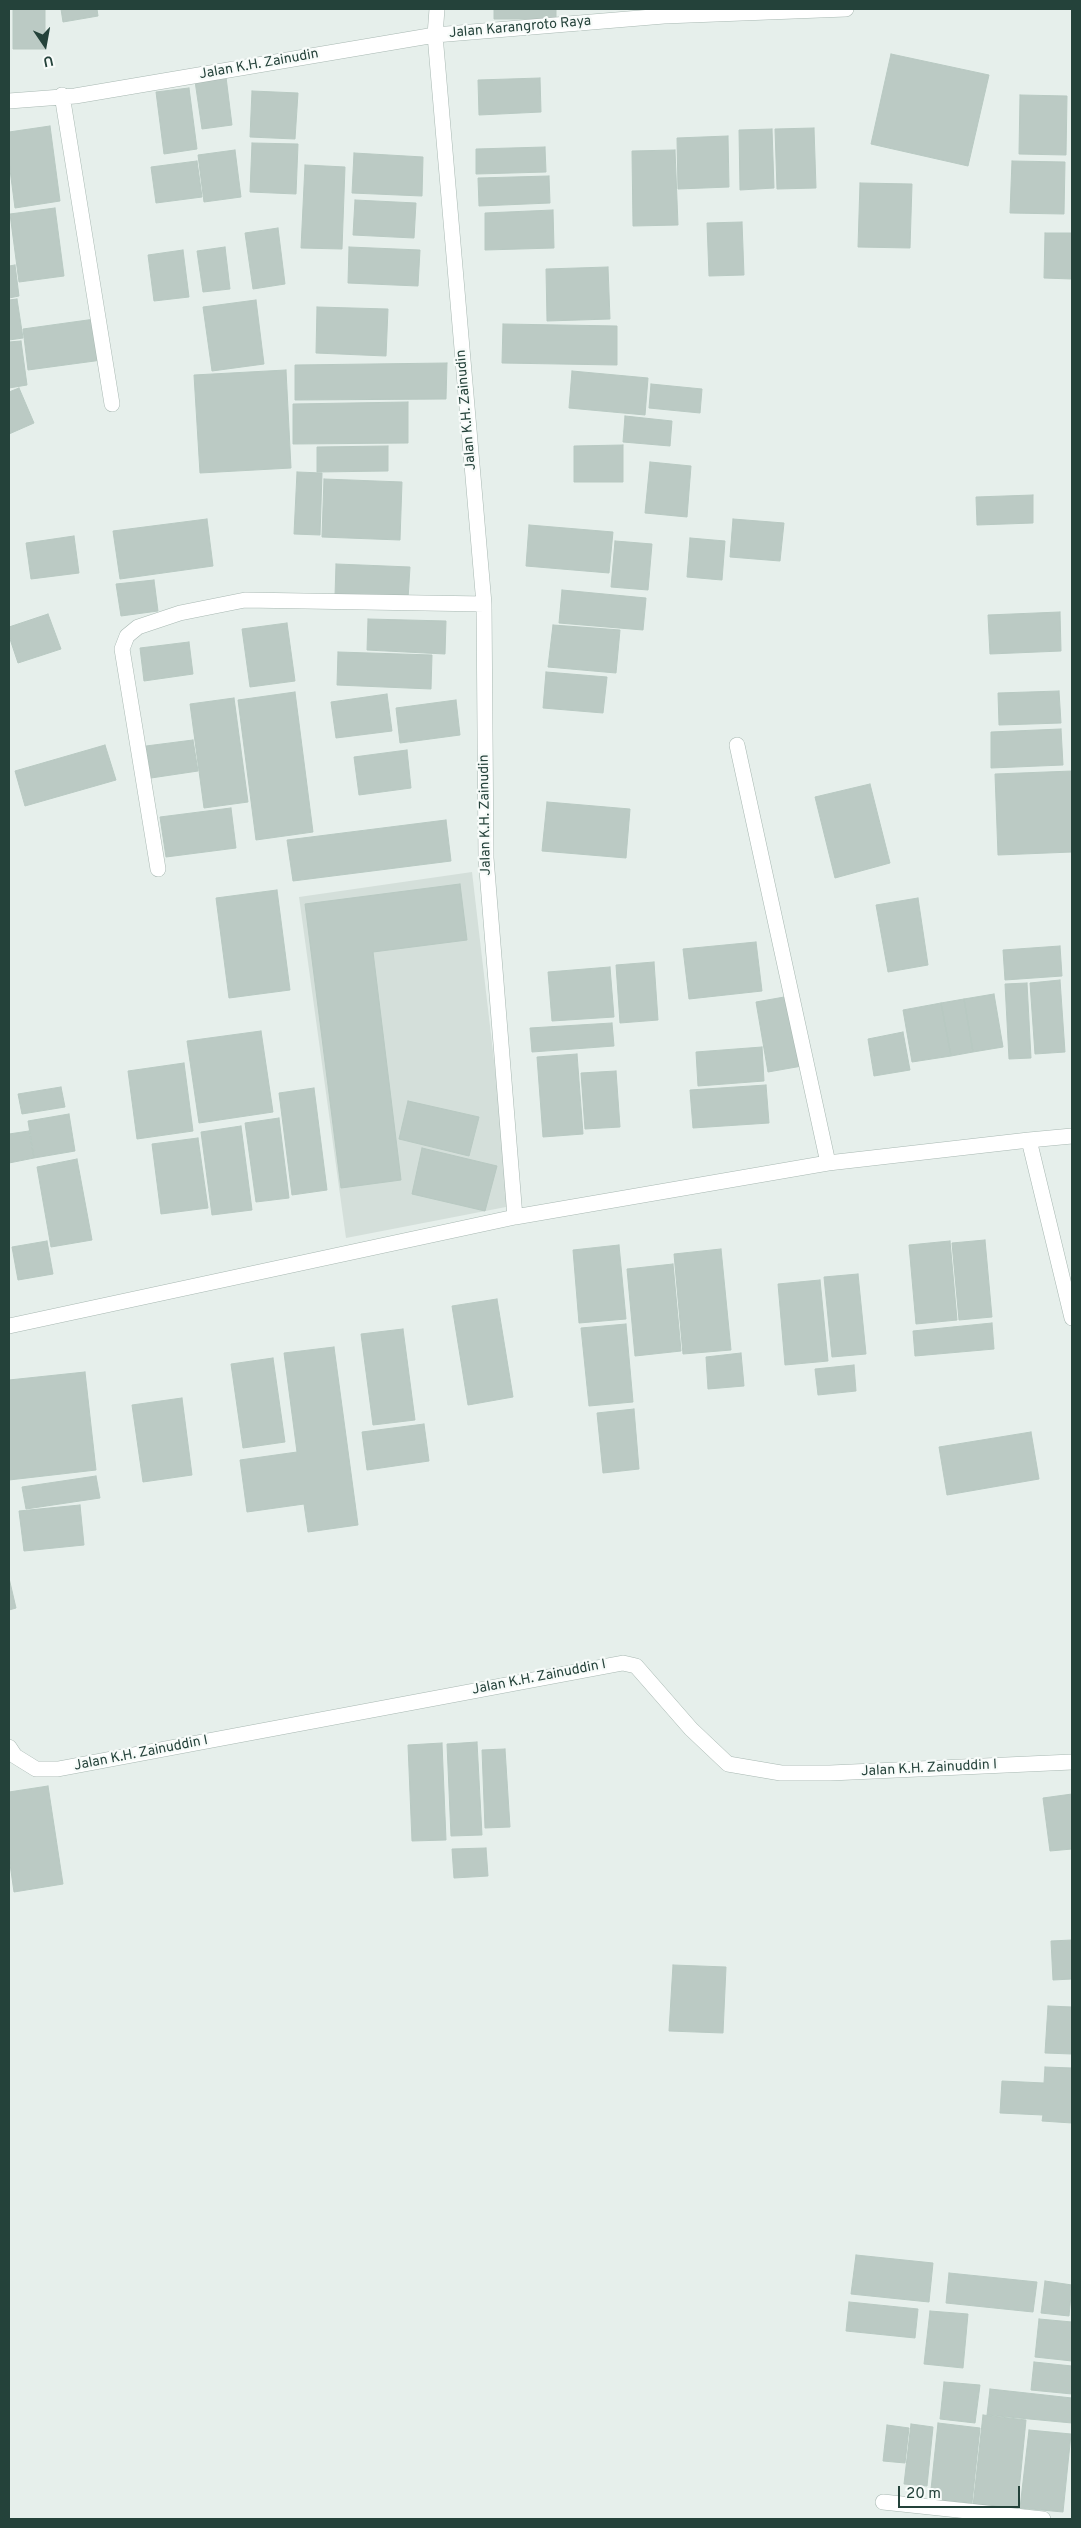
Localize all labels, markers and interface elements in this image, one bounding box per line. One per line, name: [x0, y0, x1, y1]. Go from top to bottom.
street label: Jalan Karangroto Raya: [448, 13, 592, 43]
north arrow: [20, 20, 70, 70]
street label: Jalan K.H. Zainudin: [198, 46, 320, 84]
text: U: [42, 51, 55, 70]
street label: Jalan K.H. Zainudin: [453, 349, 481, 471]
street label: Jalan K.H. Zainudin: [477, 754, 495, 876]
street label: Jalan K.H. Zainuddin I: [471, 1657, 607, 1699]
street label: Jalan K.H. Zainuddin I: [73, 1733, 209, 1775]
street label: Jalan K.H. Zainuddin I: [861, 1757, 997, 1781]
scale bar: [901, 2476, 1024, 2508]
text: 20 m: [906, 2485, 941, 2504]

